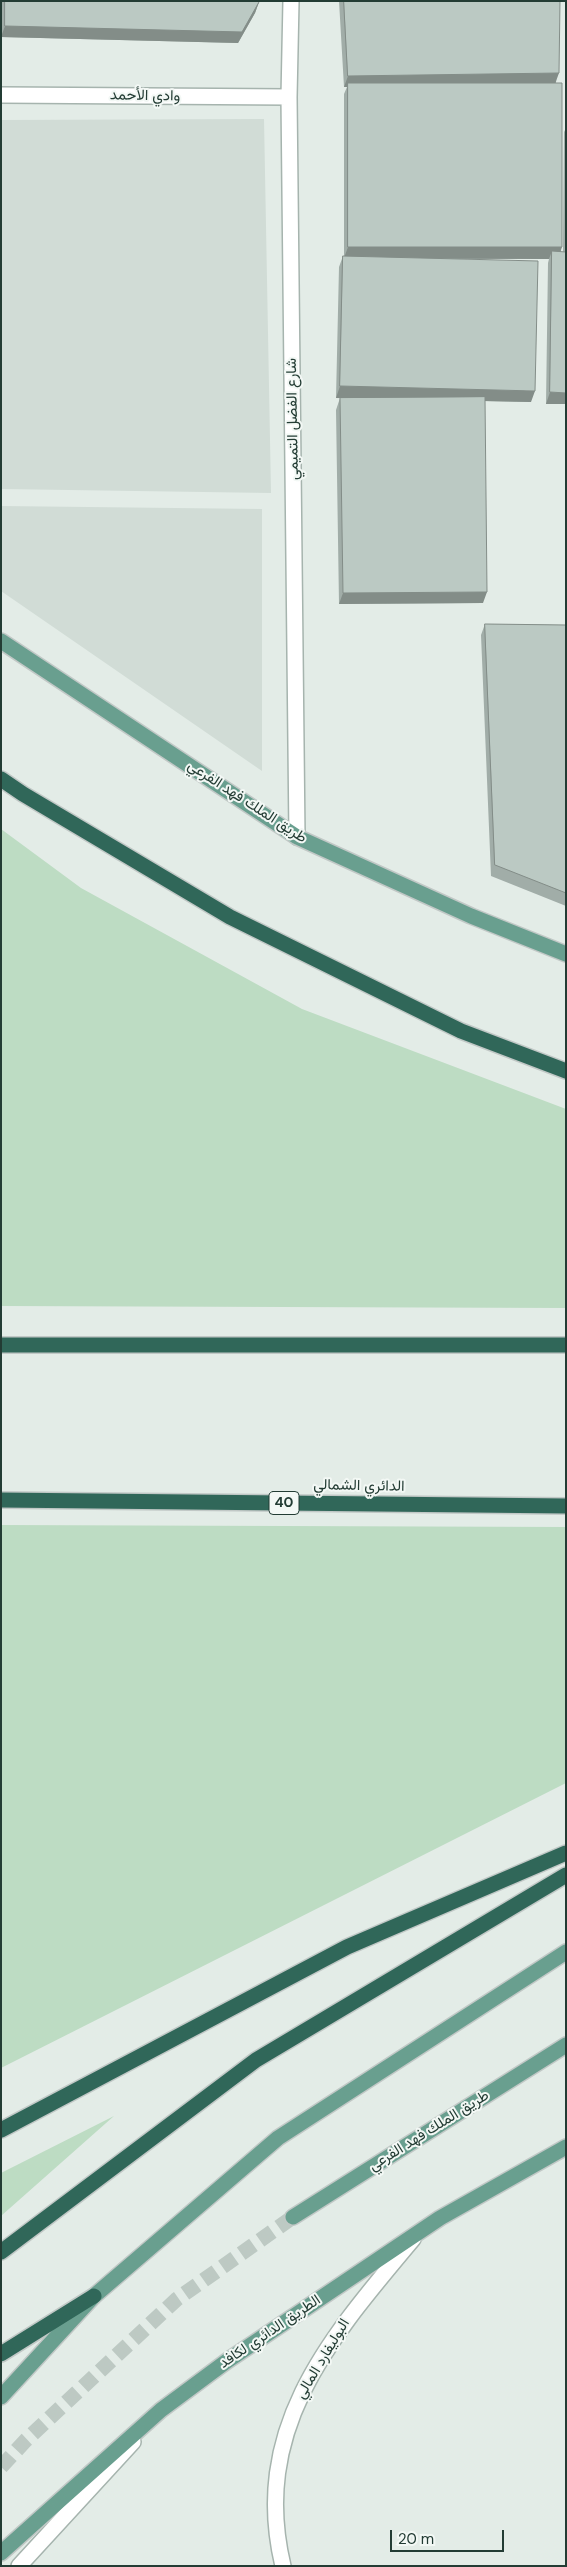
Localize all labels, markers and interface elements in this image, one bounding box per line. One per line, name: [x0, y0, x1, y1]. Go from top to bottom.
street label: وادي الأحمد: [110, 86, 180, 106]
street label: شارع الفضل التميمي: [283, 358, 303, 480]
street label: طريق الملك فهد الفرعي: [184, 757, 310, 847]
street label: الدائري الشمالي: [313, 1476, 405, 1496]
road number: 40: [269, 1492, 299, 1515]
street label: طريق الملك فهد الفرعي: [366, 2087, 492, 2175]
street label: الطريق الدائري لكافد: [216, 2291, 324, 2373]
street label: البوليفارد المالي: [292, 2316, 354, 2402]
scale bar: [392, 2520, 506, 2552]
text: 20 m: [398, 2529, 434, 2549]

